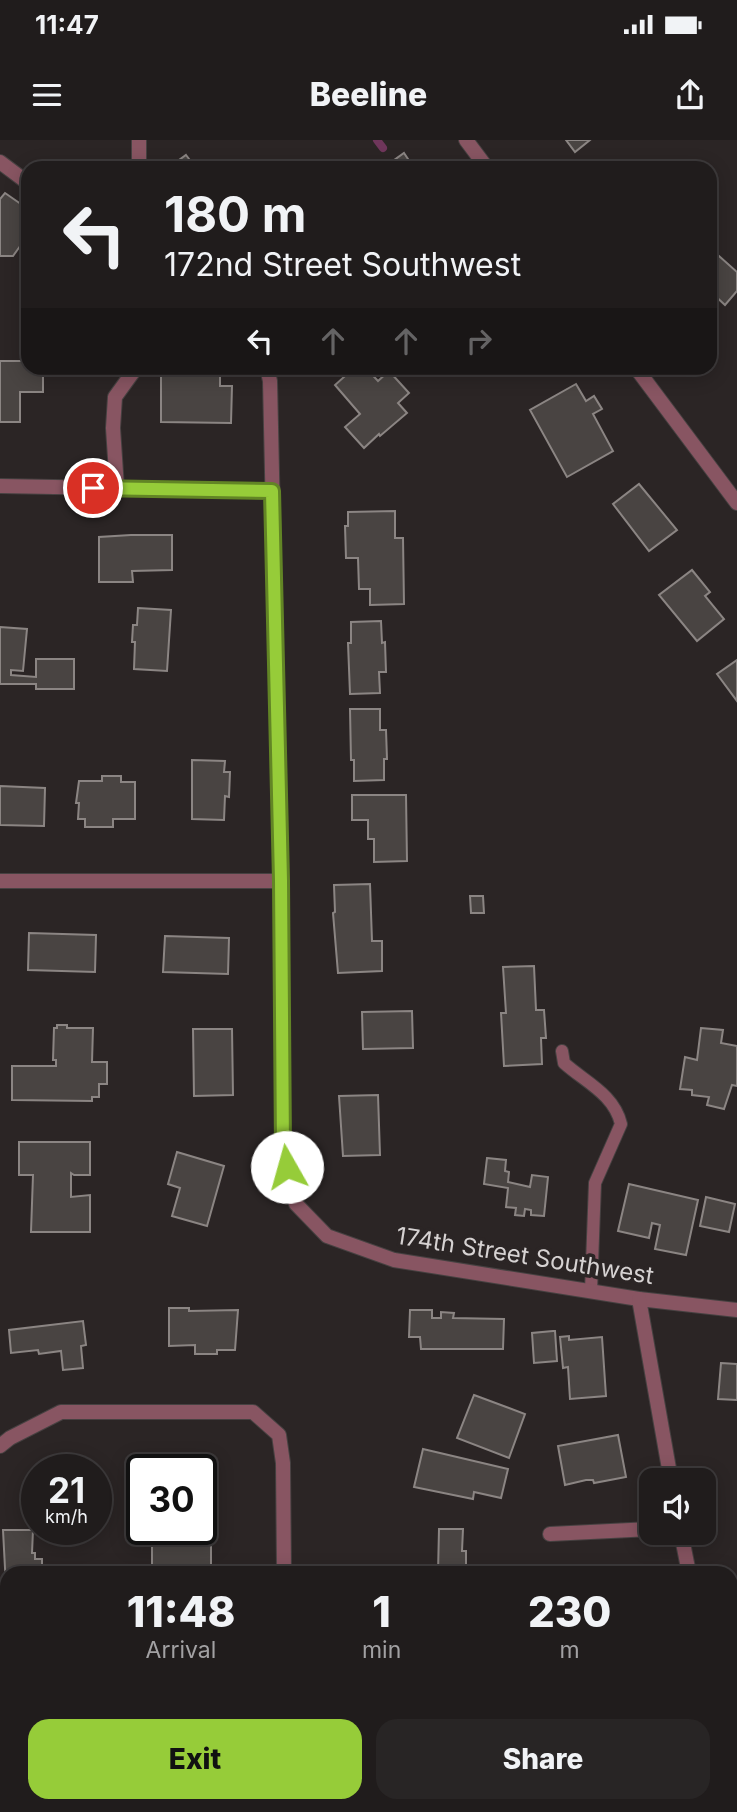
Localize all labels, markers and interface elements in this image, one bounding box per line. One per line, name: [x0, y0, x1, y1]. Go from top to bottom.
text: 11:47: [35, 9, 99, 40]
text: Beeline: [310, 75, 427, 114]
icon: menu: [28, 76, 66, 114]
icon: share: [671, 76, 709, 114]
text: 180 m: [164, 185, 306, 244]
icon: left: [49, 189, 140, 280]
text: 172nd Street Southwest: [164, 245, 521, 284]
icon: left: [241, 322, 279, 360]
icon: ahead: [314, 322, 352, 360]
icon: ahead: [387, 322, 425, 360]
icon: right: [460, 322, 498, 360]
pin: [63, 458, 123, 518]
icon: arrive: [74, 469, 112, 507]
position arrow: [250, 1130, 324, 1204]
street label: 174th Street Southwest: [394, 1221, 656, 1290]
speed limit sign: 30: [126, 1454, 217, 1545]
map controls: [639, 1468, 716, 1545]
button: sound: [639, 1468, 716, 1545]
text: 21: [48, 1469, 85, 1511]
text: km/h: [45, 1506, 88, 1527]
text: 11:48: [127, 1586, 235, 1637]
text: 1: [372, 1586, 391, 1637]
text: 230: [528, 1586, 611, 1637]
text: Arrival: [146, 1636, 216, 1664]
text: min: [362, 1636, 401, 1664]
text: m: [560, 1636, 580, 1664]
button: Exit: [28, 1719, 362, 1799]
button: Share: [376, 1719, 710, 1799]

